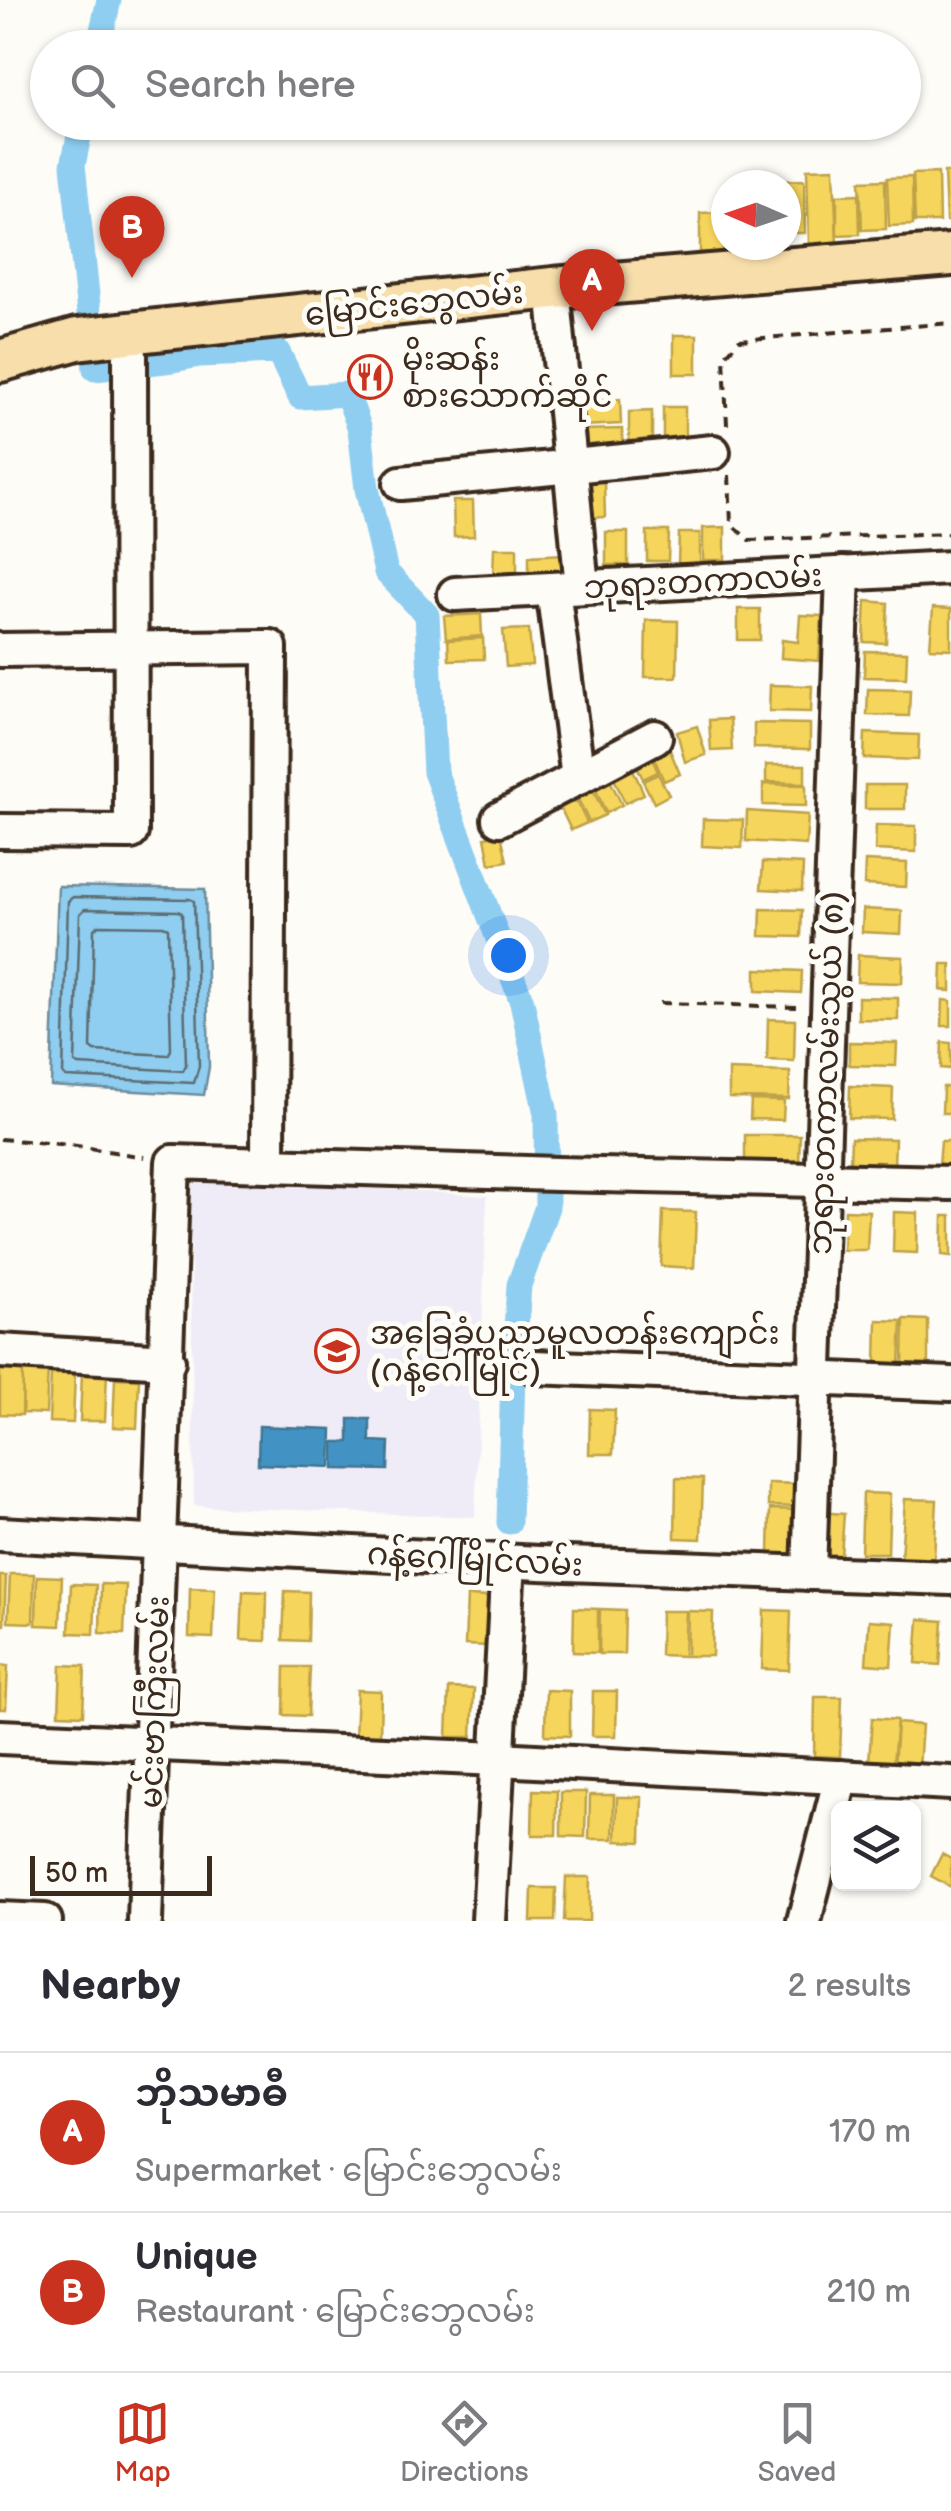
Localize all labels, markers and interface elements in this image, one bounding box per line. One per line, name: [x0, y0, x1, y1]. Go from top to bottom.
search box: [30, 30, 921, 140]
icon: search: [65, 58, 120, 113]
text: Search here: [145, 63, 356, 108]
north arrow: [711, 170, 801, 260]
pin: B: [100, 196, 164, 278]
pin: A: [560, 248, 624, 331]
street label: မြောင်းဘွေလမ်း: [302, 269, 526, 340]
place label: မိုးဆန်း စားသောက်ဆိုင်: [402, 336, 612, 422]
restaurant icon: မိုးဆန်း စားသောက်ဆိုင်: [347, 354, 393, 400]
street label: ဘုရားတကာလမ်း: [583, 552, 824, 613]
street label: ဘုရားတကာလမ်းသွယ် (၈): [797, 890, 858, 1256]
your location: [483, 930, 534, 981]
place label: အခြေခံပညာမူလတန်းကျောင်း (ဂန့်ဂေါ်မြိုင်): [370, 1310, 780, 1396]
school or university icon: အခြေခံပညာမူလတန်းကျောင်း (ဂန့်ဂေါ်မြိုင်): [314, 1328, 360, 1374]
street label: ဂန့်ဂေါ်မြိုင်လမ်း: [366, 1530, 584, 1591]
street label: မင်းဗာကြီးလမ်း: [127, 1595, 184, 1809]
map controls: [831, 1801, 921, 1891]
button: layers: [831, 1801, 921, 1891]
scale bar: [30, 1851, 212, 1896]
text: 50 m: [45, 1857, 108, 1890]
text: Nearby: [40, 1961, 180, 2012]
text: 2 results: [787, 1967, 911, 2006]
text: ဘိုသမာဓီ: [135, 2072, 288, 2117]
text: A: [63, 2113, 82, 2152]
text: 170 m: [829, 2113, 911, 2152]
text: Supermarket · မြောင်းဘွေလမ်း: [135, 2152, 562, 2191]
text: Unique: [135, 2235, 258, 2280]
text: B: [61, 2273, 84, 2312]
text: 210 m: [826, 2273, 911, 2312]
text: Restaurant · မြောင်းဘွေလမ်း: [135, 2293, 535, 2332]
tab: Map: [115, 2396, 171, 2489]
tab: Directions: [400, 2396, 529, 2489]
tab: Saved: [758, 2396, 836, 2489]

